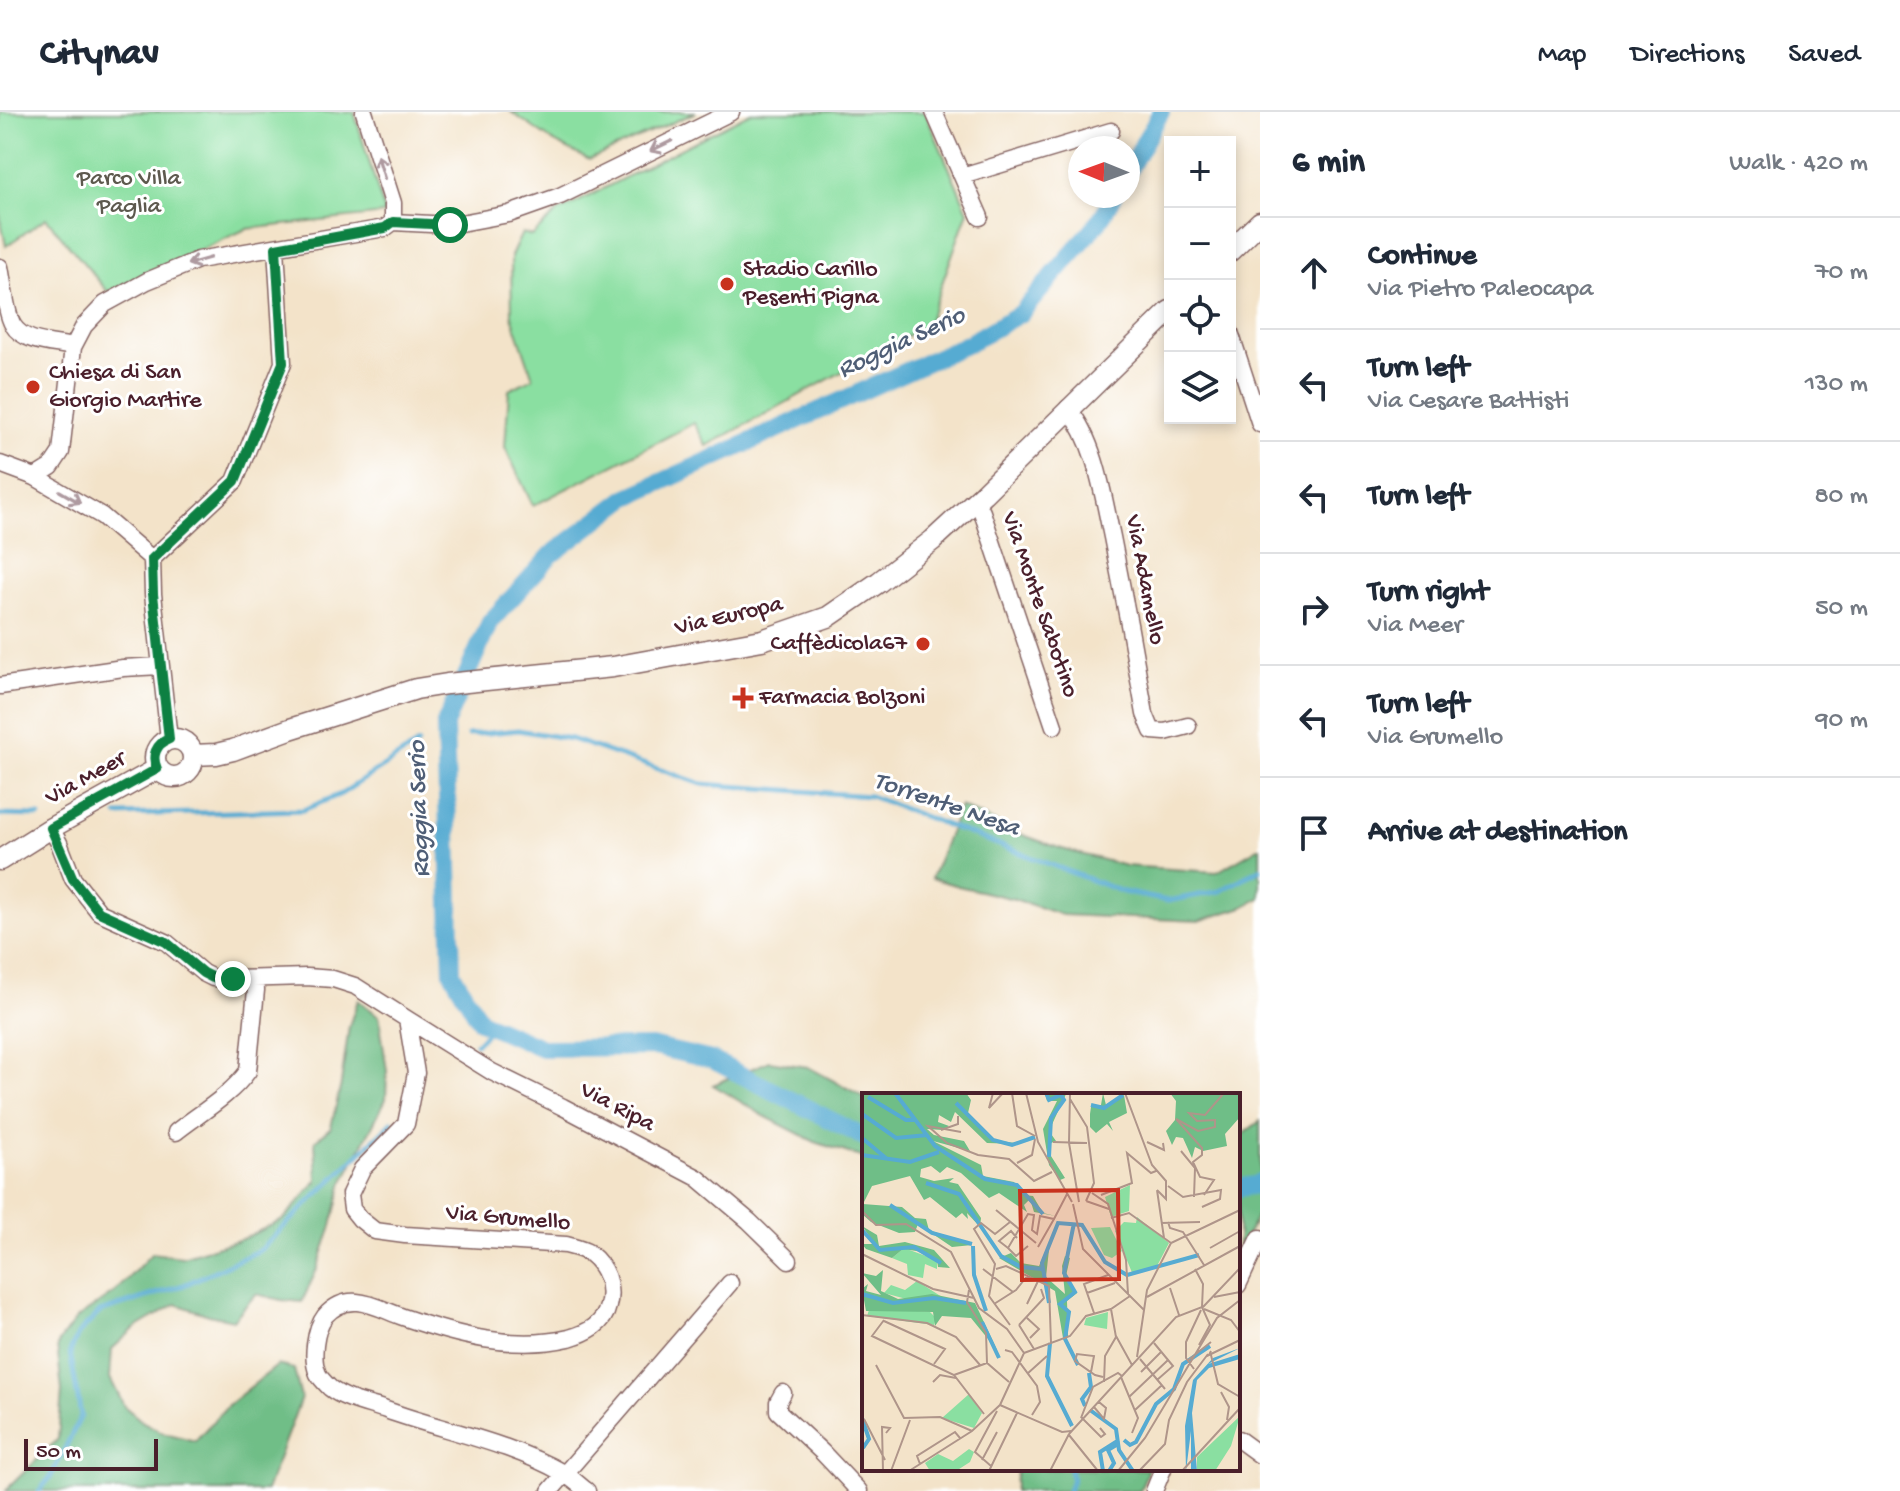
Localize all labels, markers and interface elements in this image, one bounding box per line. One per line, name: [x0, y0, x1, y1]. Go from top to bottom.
text: Citynav: [40, 33, 159, 77]
text: Map: [1538, 39, 1586, 72]
text: Directions: [1630, 39, 1744, 72]
text: Saved: [1788, 39, 1860, 72]
north arrow: [1068, 136, 1140, 208]
map controls: [1164, 136, 1236, 424]
button: +: [1164, 136, 1236, 208]
one-way arrow: [650, 139, 674, 154]
text: 6 min: [1292, 144, 1365, 184]
text: Walk · 420 m: [1729, 149, 1868, 180]
one-way arrow: [373, 154, 388, 179]
park label: Parco Villa Paglia: [76, 165, 182, 222]
route start: [432, 207, 468, 243]
button: −: [1164, 208, 1236, 280]
text: Continue: [1368, 240, 1477, 275]
icon: ahead: [1292, 251, 1336, 295]
one-way arrow: [187, 255, 213, 270]
place label: Stadio Carillo Pesenti Pigna: [742, 256, 879, 313]
text: 70 m: [1815, 258, 1868, 289]
marker: Stadio Carillo Pesenti Pigna: [718, 275, 736, 293]
text: Via Pietro Paleocapa: [1368, 275, 1593, 306]
button: locate: [1164, 280, 1236, 352]
water label: Roggia Serio: [833, 300, 972, 387]
button: layers: [1164, 352, 1236, 424]
text: Turn left: [1368, 352, 1469, 387]
place label: Chiesa di San Giorgio Martire: [49, 359, 202, 416]
icon: left: [1292, 363, 1336, 407]
text: 130 m: [1805, 370, 1868, 401]
marker: Chiesa di San Giorgio Martire: [24, 378, 42, 396]
text: Via Cesare Battisti: [1368, 387, 1569, 418]
icon: left: [1292, 475, 1336, 519]
text: Turn left: [1368, 480, 1469, 515]
text: 80 m: [1814, 482, 1868, 513]
one-way arrow: [58, 490, 81, 506]
street label: Via Monte Sabotino: [993, 507, 1084, 702]
street label: Via Adamello: [1117, 512, 1171, 647]
text: Turn right: [1368, 576, 1488, 611]
icon: right: [1292, 587, 1336, 631]
street label: Via Europa: [671, 590, 786, 644]
text: 50 m: [1815, 594, 1868, 625]
text: Via Meer: [1368, 611, 1463, 642]
place label: Caffèdicola67: [770, 630, 908, 659]
marker: Caffèdicola67: [914, 635, 932, 653]
place label: Farmacia Bolzoni: [758, 684, 926, 713]
text: Turn left: [1368, 688, 1469, 723]
marker: Farmacia Bolzoni: [734, 689, 752, 707]
icon: left: [1292, 699, 1336, 743]
text: 90 m: [1816, 706, 1868, 737]
text: Via Grumello: [1368, 723, 1503, 754]
water label: Roggia Serio: [403, 739, 439, 878]
street label: Via Meer: [40, 744, 133, 813]
water label: Torrente Nesa: [869, 767, 1025, 846]
icon: arrive: [1292, 811, 1336, 855]
text: Arrive at destination: [1368, 816, 1628, 851]
route end: [215, 961, 251, 997]
street label: Via Ripa: [574, 1076, 660, 1140]
inset map: [862, 1093, 1240, 1471]
street label: Via Grumello: [444, 1199, 571, 1239]
scale bar: [24, 1435, 158, 1471]
text: 50 m: [36, 1440, 81, 1466]

